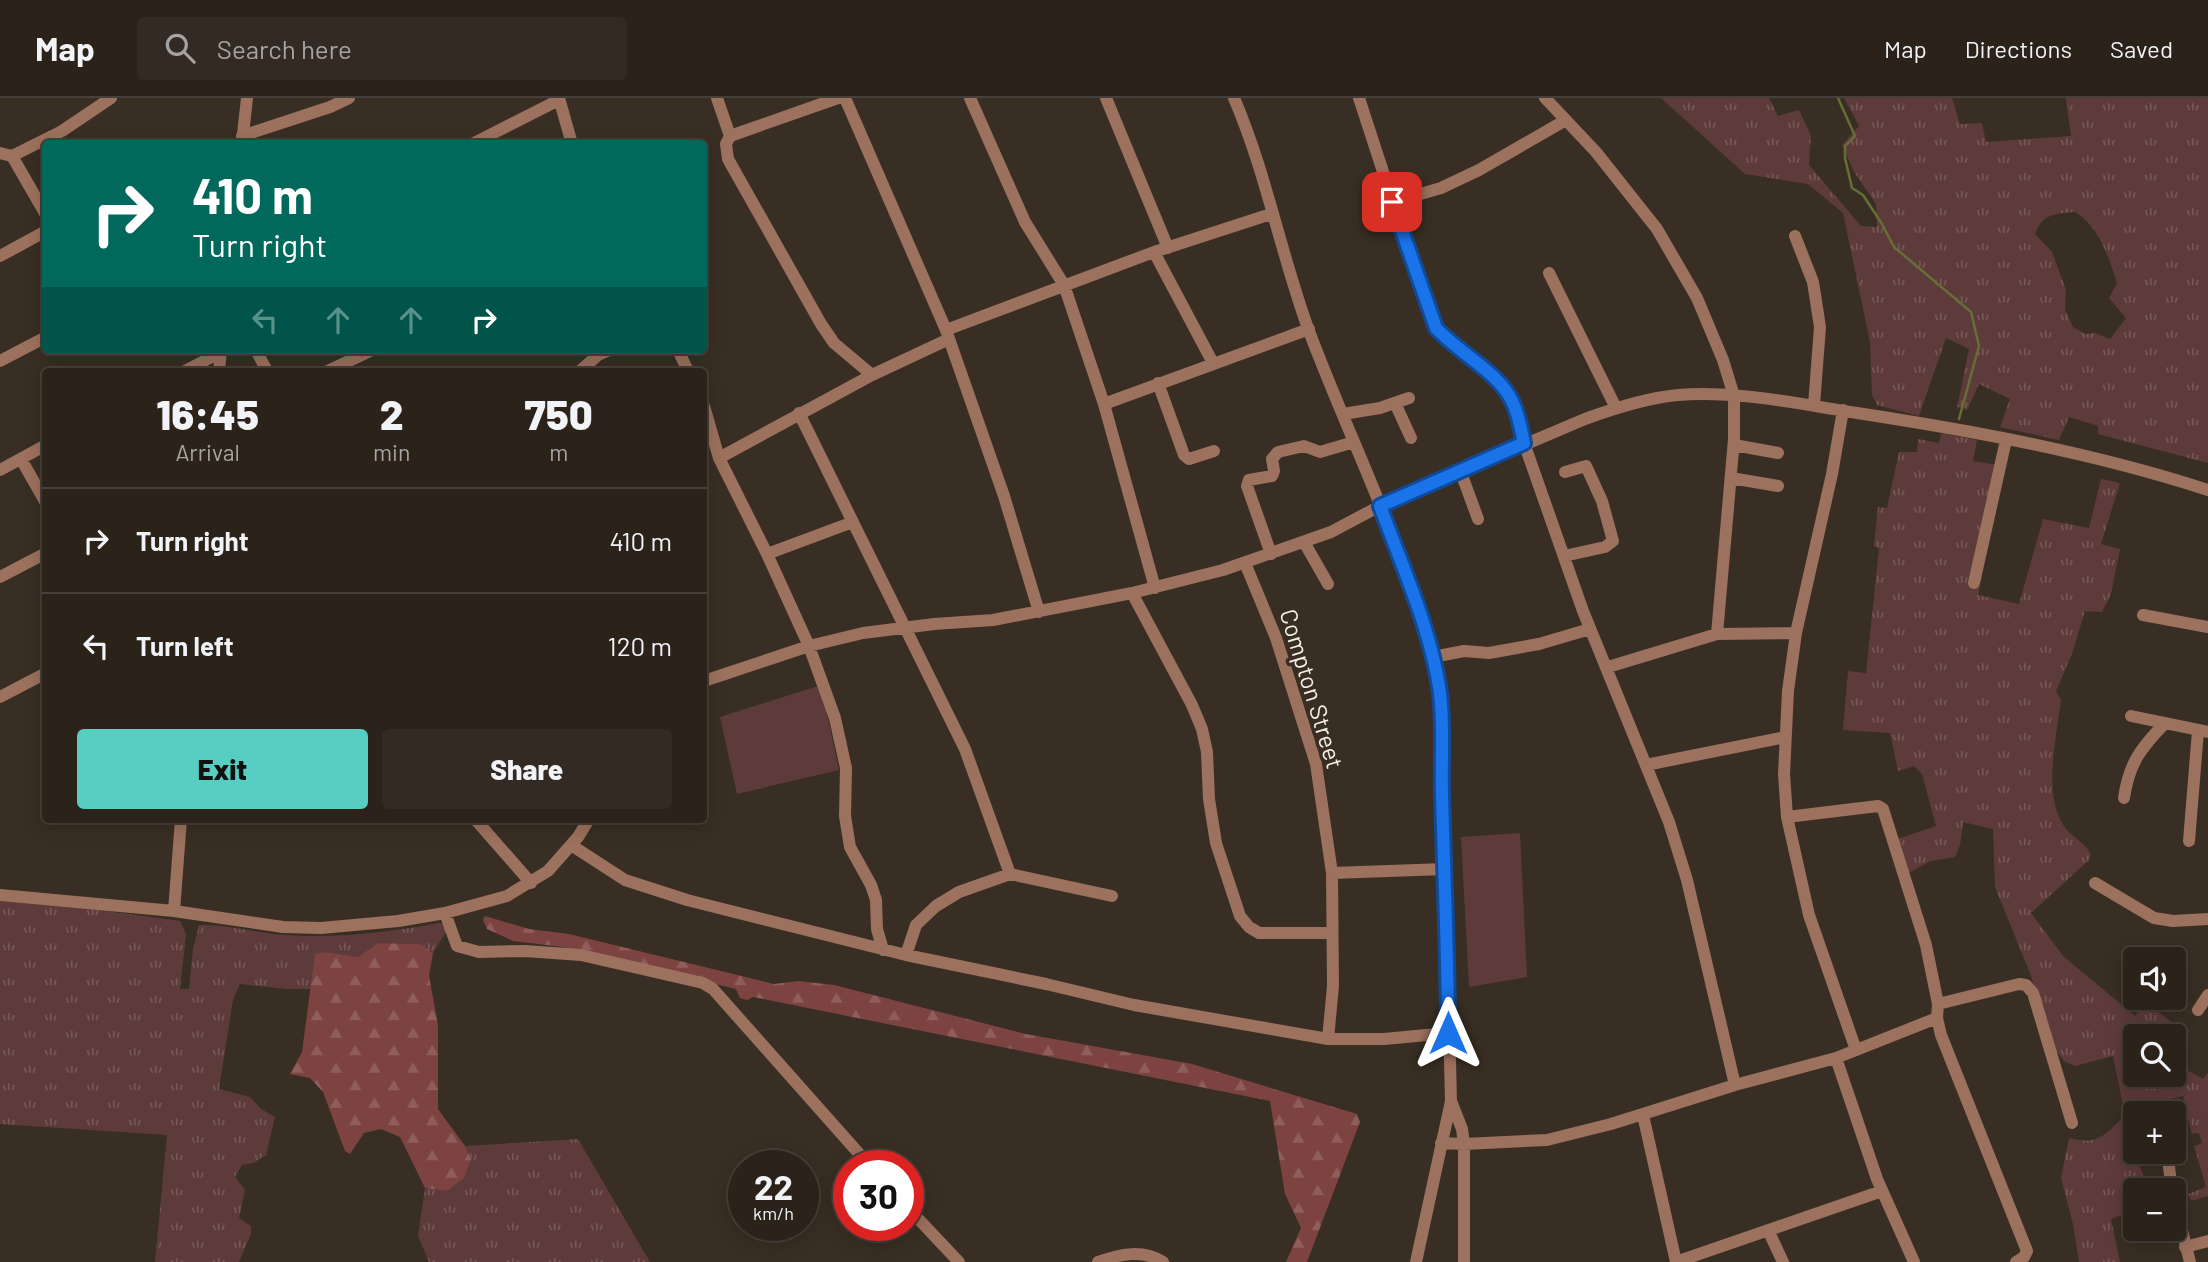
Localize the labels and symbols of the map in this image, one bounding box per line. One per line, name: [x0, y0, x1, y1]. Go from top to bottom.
pin: [1362, 172, 1422, 232]
street label: Compton Street: [1274, 605, 1350, 772]
position arrow: [1411, 996, 1485, 1070]
speed limit sign: 30: [833, 1150, 924, 1241]

